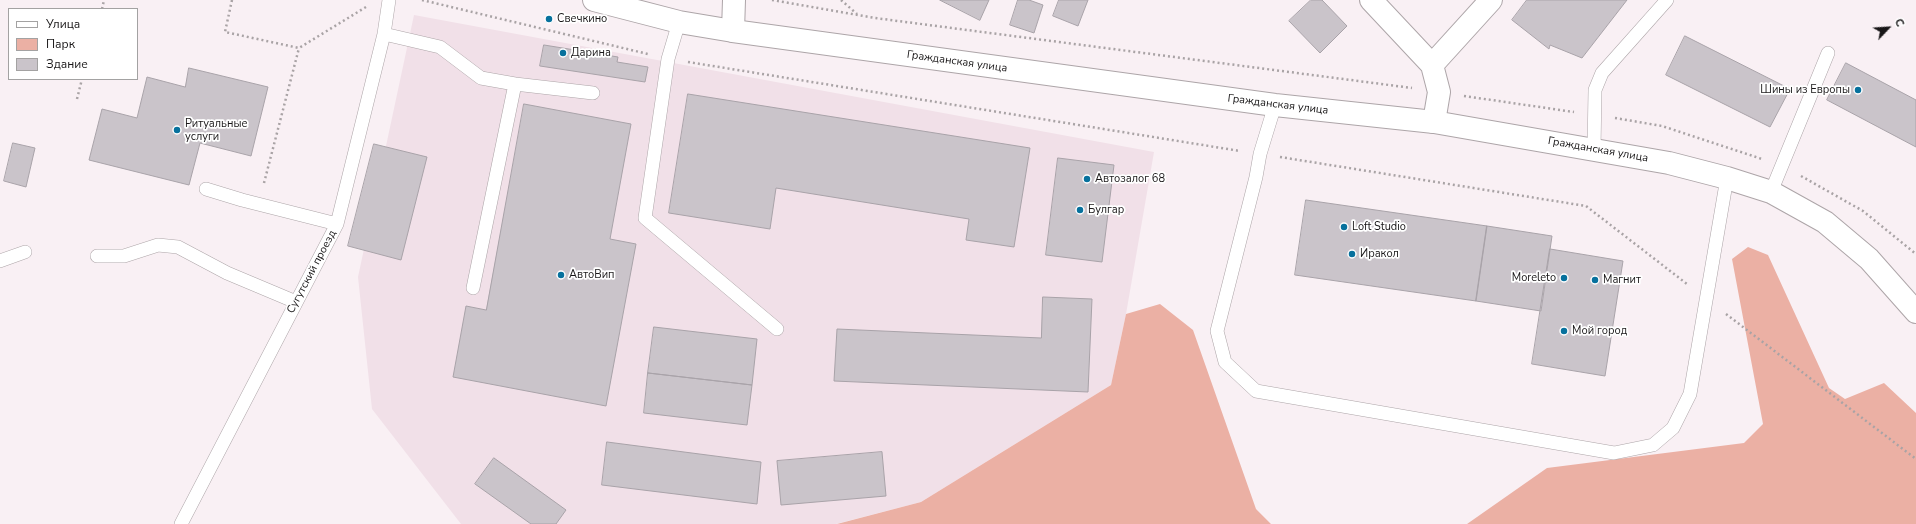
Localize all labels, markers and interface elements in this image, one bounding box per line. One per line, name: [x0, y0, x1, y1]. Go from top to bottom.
legend: [8, 8, 138, 80]
north arrow: [1868, 8, 1908, 48]
place label: Свечкино: [557, 12, 607, 26]
marker: Свечкино: [544, 14, 554, 24]
text: Улица: [46, 16, 80, 32]
text: С: [1891, 16, 1908, 29]
text: Парк: [46, 36, 75, 52]
place label: Дарина: [571, 46, 611, 60]
marker: Дарина: [558, 48, 568, 58]
street label: Гражданская улица: [906, 48, 1008, 76]
text: Здание: [46, 56, 88, 72]
place label: Шины из Европы: [1760, 83, 1850, 97]
marker: Шины из Европы: [1853, 85, 1863, 95]
street label: Гражданская улица: [1227, 92, 1329, 118]
place label: Ритуальные услуги: [185, 117, 247, 143]
marker: Ритуальные услуги: [172, 125, 182, 135]
street label: Гражданская улица: [1547, 135, 1649, 165]
place label: Автозалог 68: [1095, 172, 1165, 186]
marker: Автозалог 68: [1082, 174, 1092, 184]
place label: Булгар: [1088, 203, 1124, 217]
marker: Булгар: [1075, 205, 1085, 215]
place label: Loft Studio: [1352, 220, 1406, 234]
marker: Loft Studio: [1339, 222, 1349, 232]
street label: Сугутский проезд: [285, 228, 339, 316]
place label: Иракол: [1360, 247, 1399, 261]
marker: Иракол: [1347, 249, 1357, 259]
place label: АвтоВип: [569, 268, 615, 282]
marker: АвтоВип: [556, 270, 566, 280]
place label: Moreleto: [1512, 271, 1556, 285]
marker: Moreleto: [1559, 273, 1569, 283]
place label: Магнит: [1603, 273, 1641, 287]
marker: Магнит: [1590, 275, 1600, 285]
place label: Мой город: [1572, 324, 1627, 338]
marker: Мой город: [1559, 326, 1569, 336]

